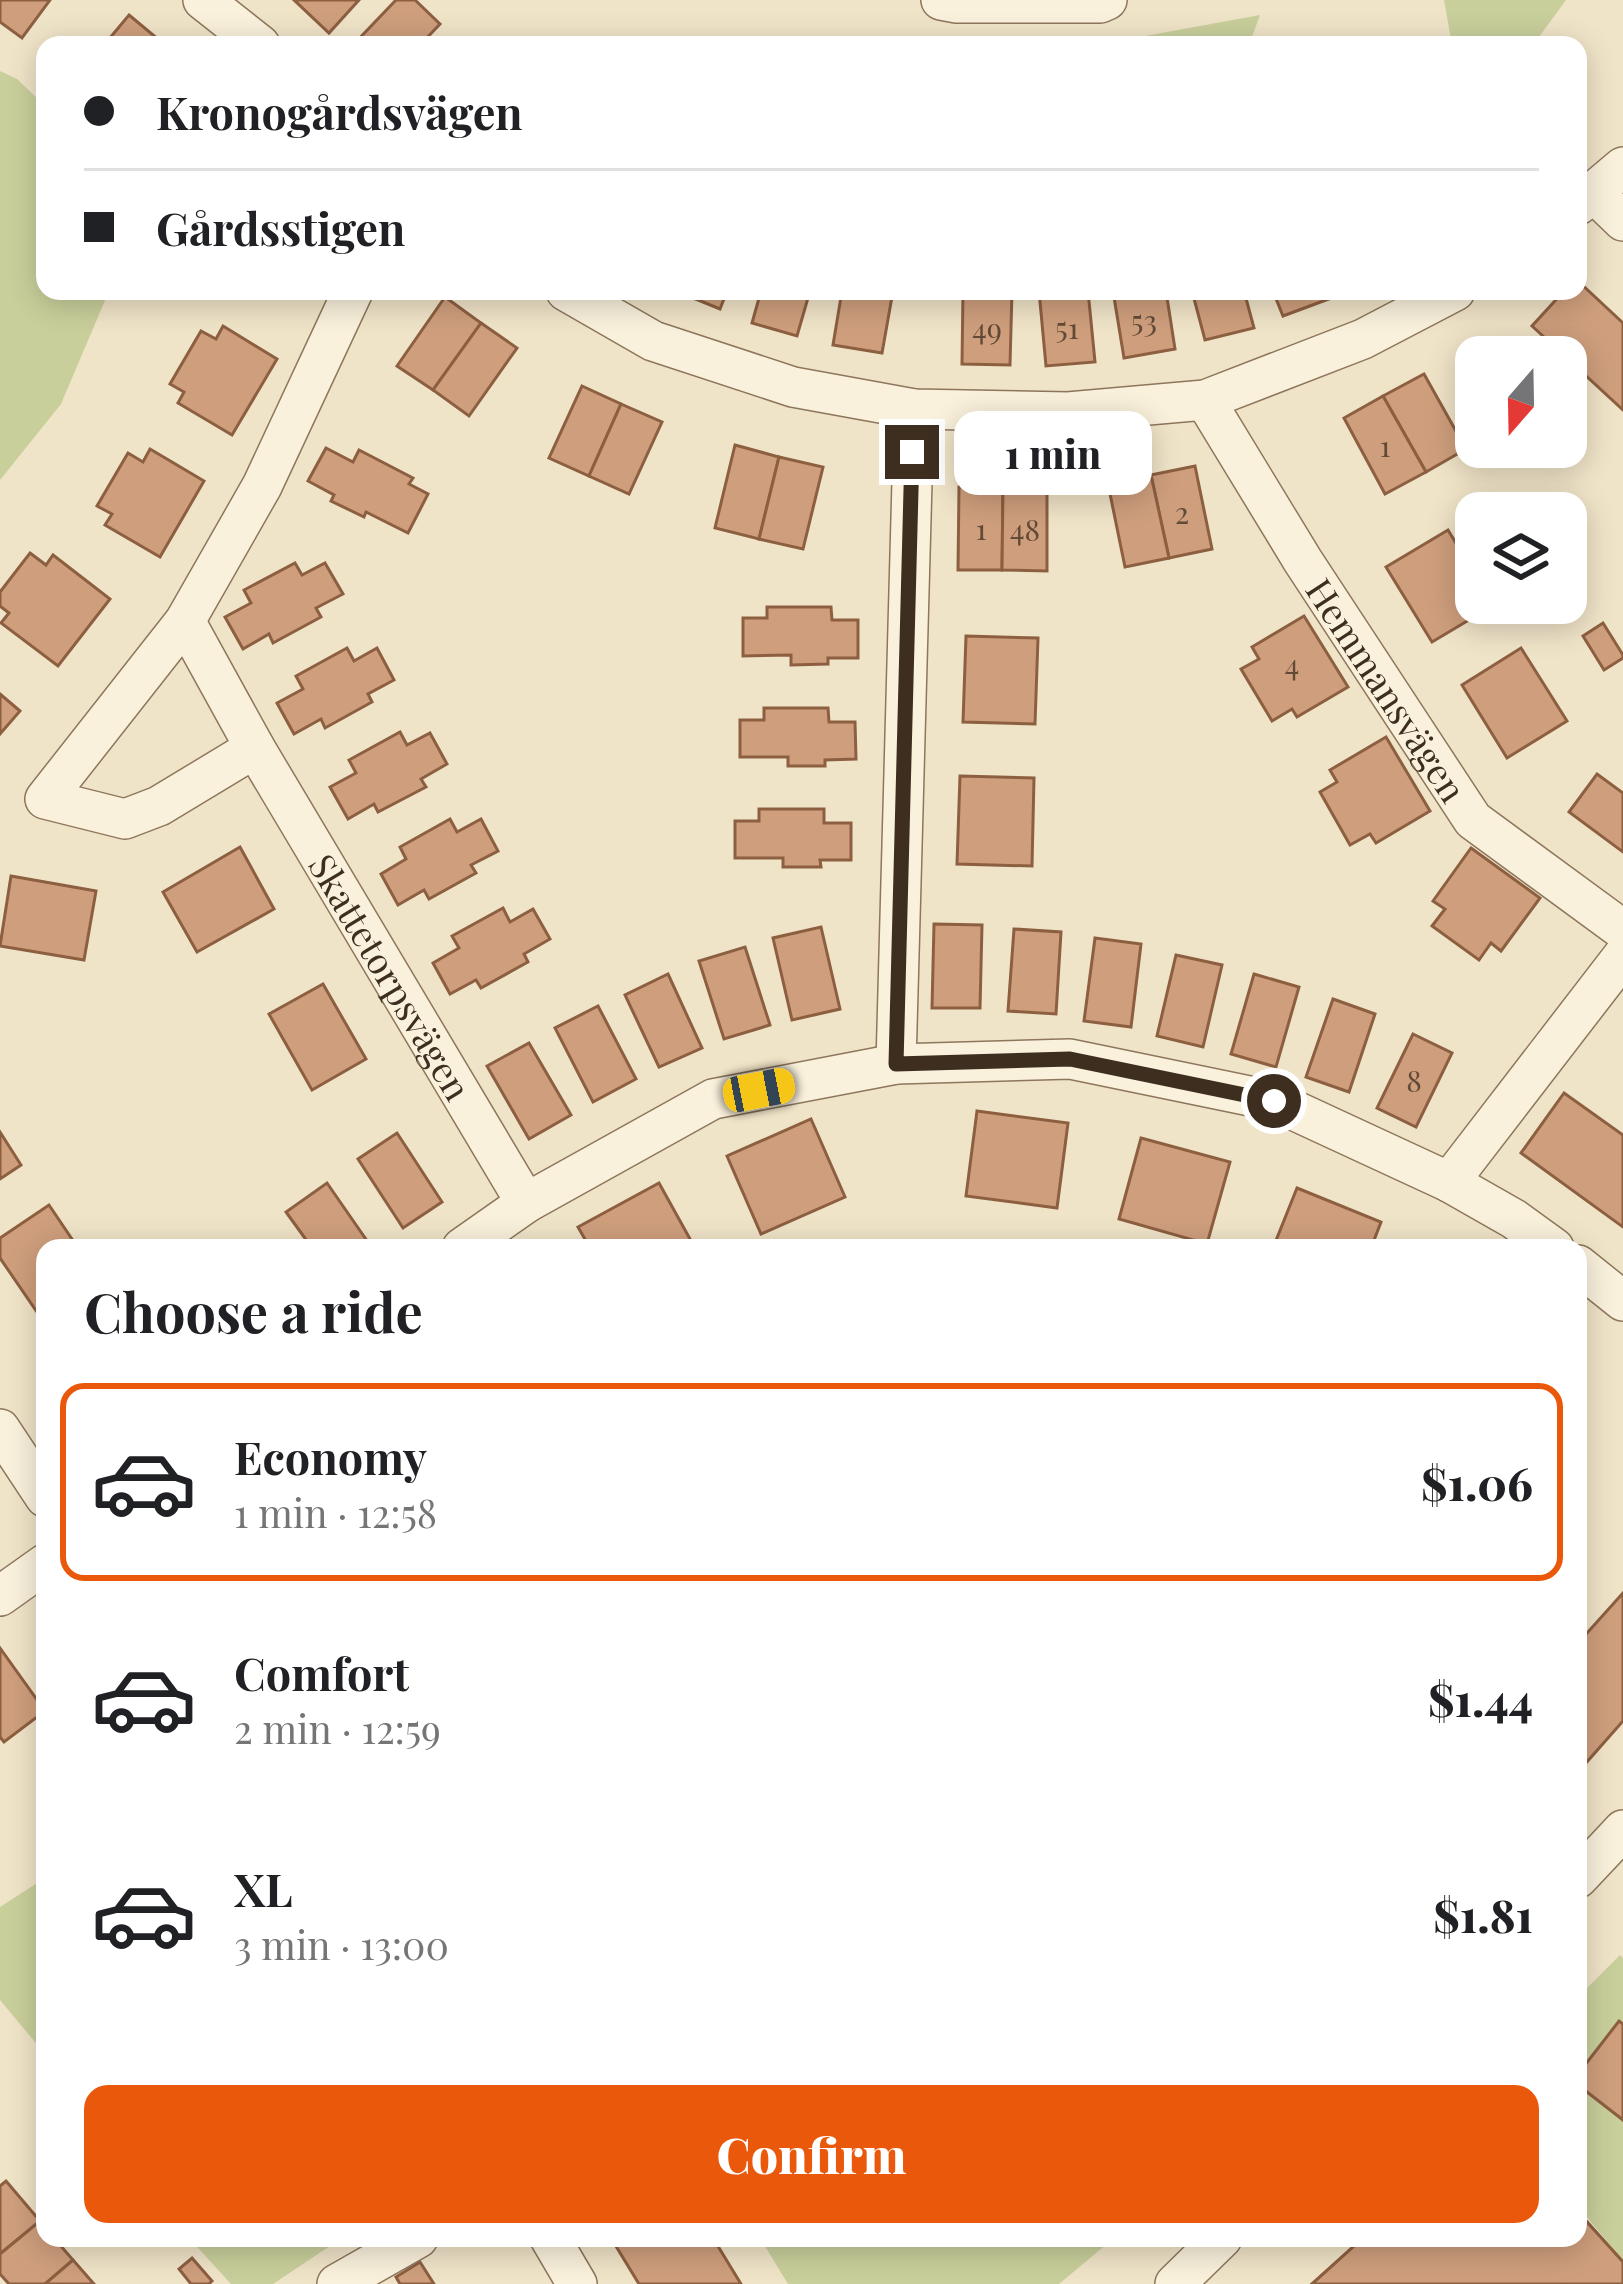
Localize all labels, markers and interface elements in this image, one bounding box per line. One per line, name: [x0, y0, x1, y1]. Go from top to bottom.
text: Kronogårdsvägen: [156, 81, 523, 141]
text: Gårdsstigen: [156, 197, 405, 257]
house number: 53: [1131, 300, 1157, 340]
house number: 51: [1055, 307, 1079, 347]
house number: 49: [972, 308, 1002, 348]
north arrow: [1455, 336, 1587, 468]
map controls: [1455, 336, 1587, 624]
callout: 1 min: [954, 410, 1152, 494]
route end: [885, 425, 939, 479]
house number: 1: [1379, 425, 1391, 465]
text: 1 min: [1005, 427, 1101, 479]
house number: 2: [1175, 492, 1189, 532]
button: layers: [1455, 492, 1587, 624]
house number: 1: [975, 508, 987, 548]
house number: 48: [1010, 509, 1040, 549]
street label: Hemmansvägen: [1296, 568, 1478, 810]
house number: 4: [1285, 644, 1299, 684]
street label: Skattetorpsvägen: [299, 845, 483, 1108]
house number: 8: [1406, 1060, 1422, 1100]
car: [720, 1065, 798, 1115]
route start: [1247, 1074, 1301, 1128]
text: Choose a ride: [84, 1275, 423, 1347]
text: Economy: [234, 1426, 427, 1486]
icon: car: [90, 1428, 198, 1536]
text: $1.06: [1421, 1452, 1533, 1512]
text: 1 min · 12:58: [234, 1486, 437, 1538]
text: Comfort: [234, 1642, 409, 1702]
icon: car: [90, 1644, 198, 1752]
text: $1.44: [1428, 1668, 1533, 1728]
text: 2 min · 12:59: [234, 1702, 441, 1754]
text: XL: [234, 1858, 293, 1918]
icon: car: [90, 1860, 198, 1968]
text: $1.81: [1433, 1884, 1533, 1944]
text: 3 min · 13:00: [234, 1918, 449, 1970]
button: Confirm: [84, 2085, 1539, 2223]

